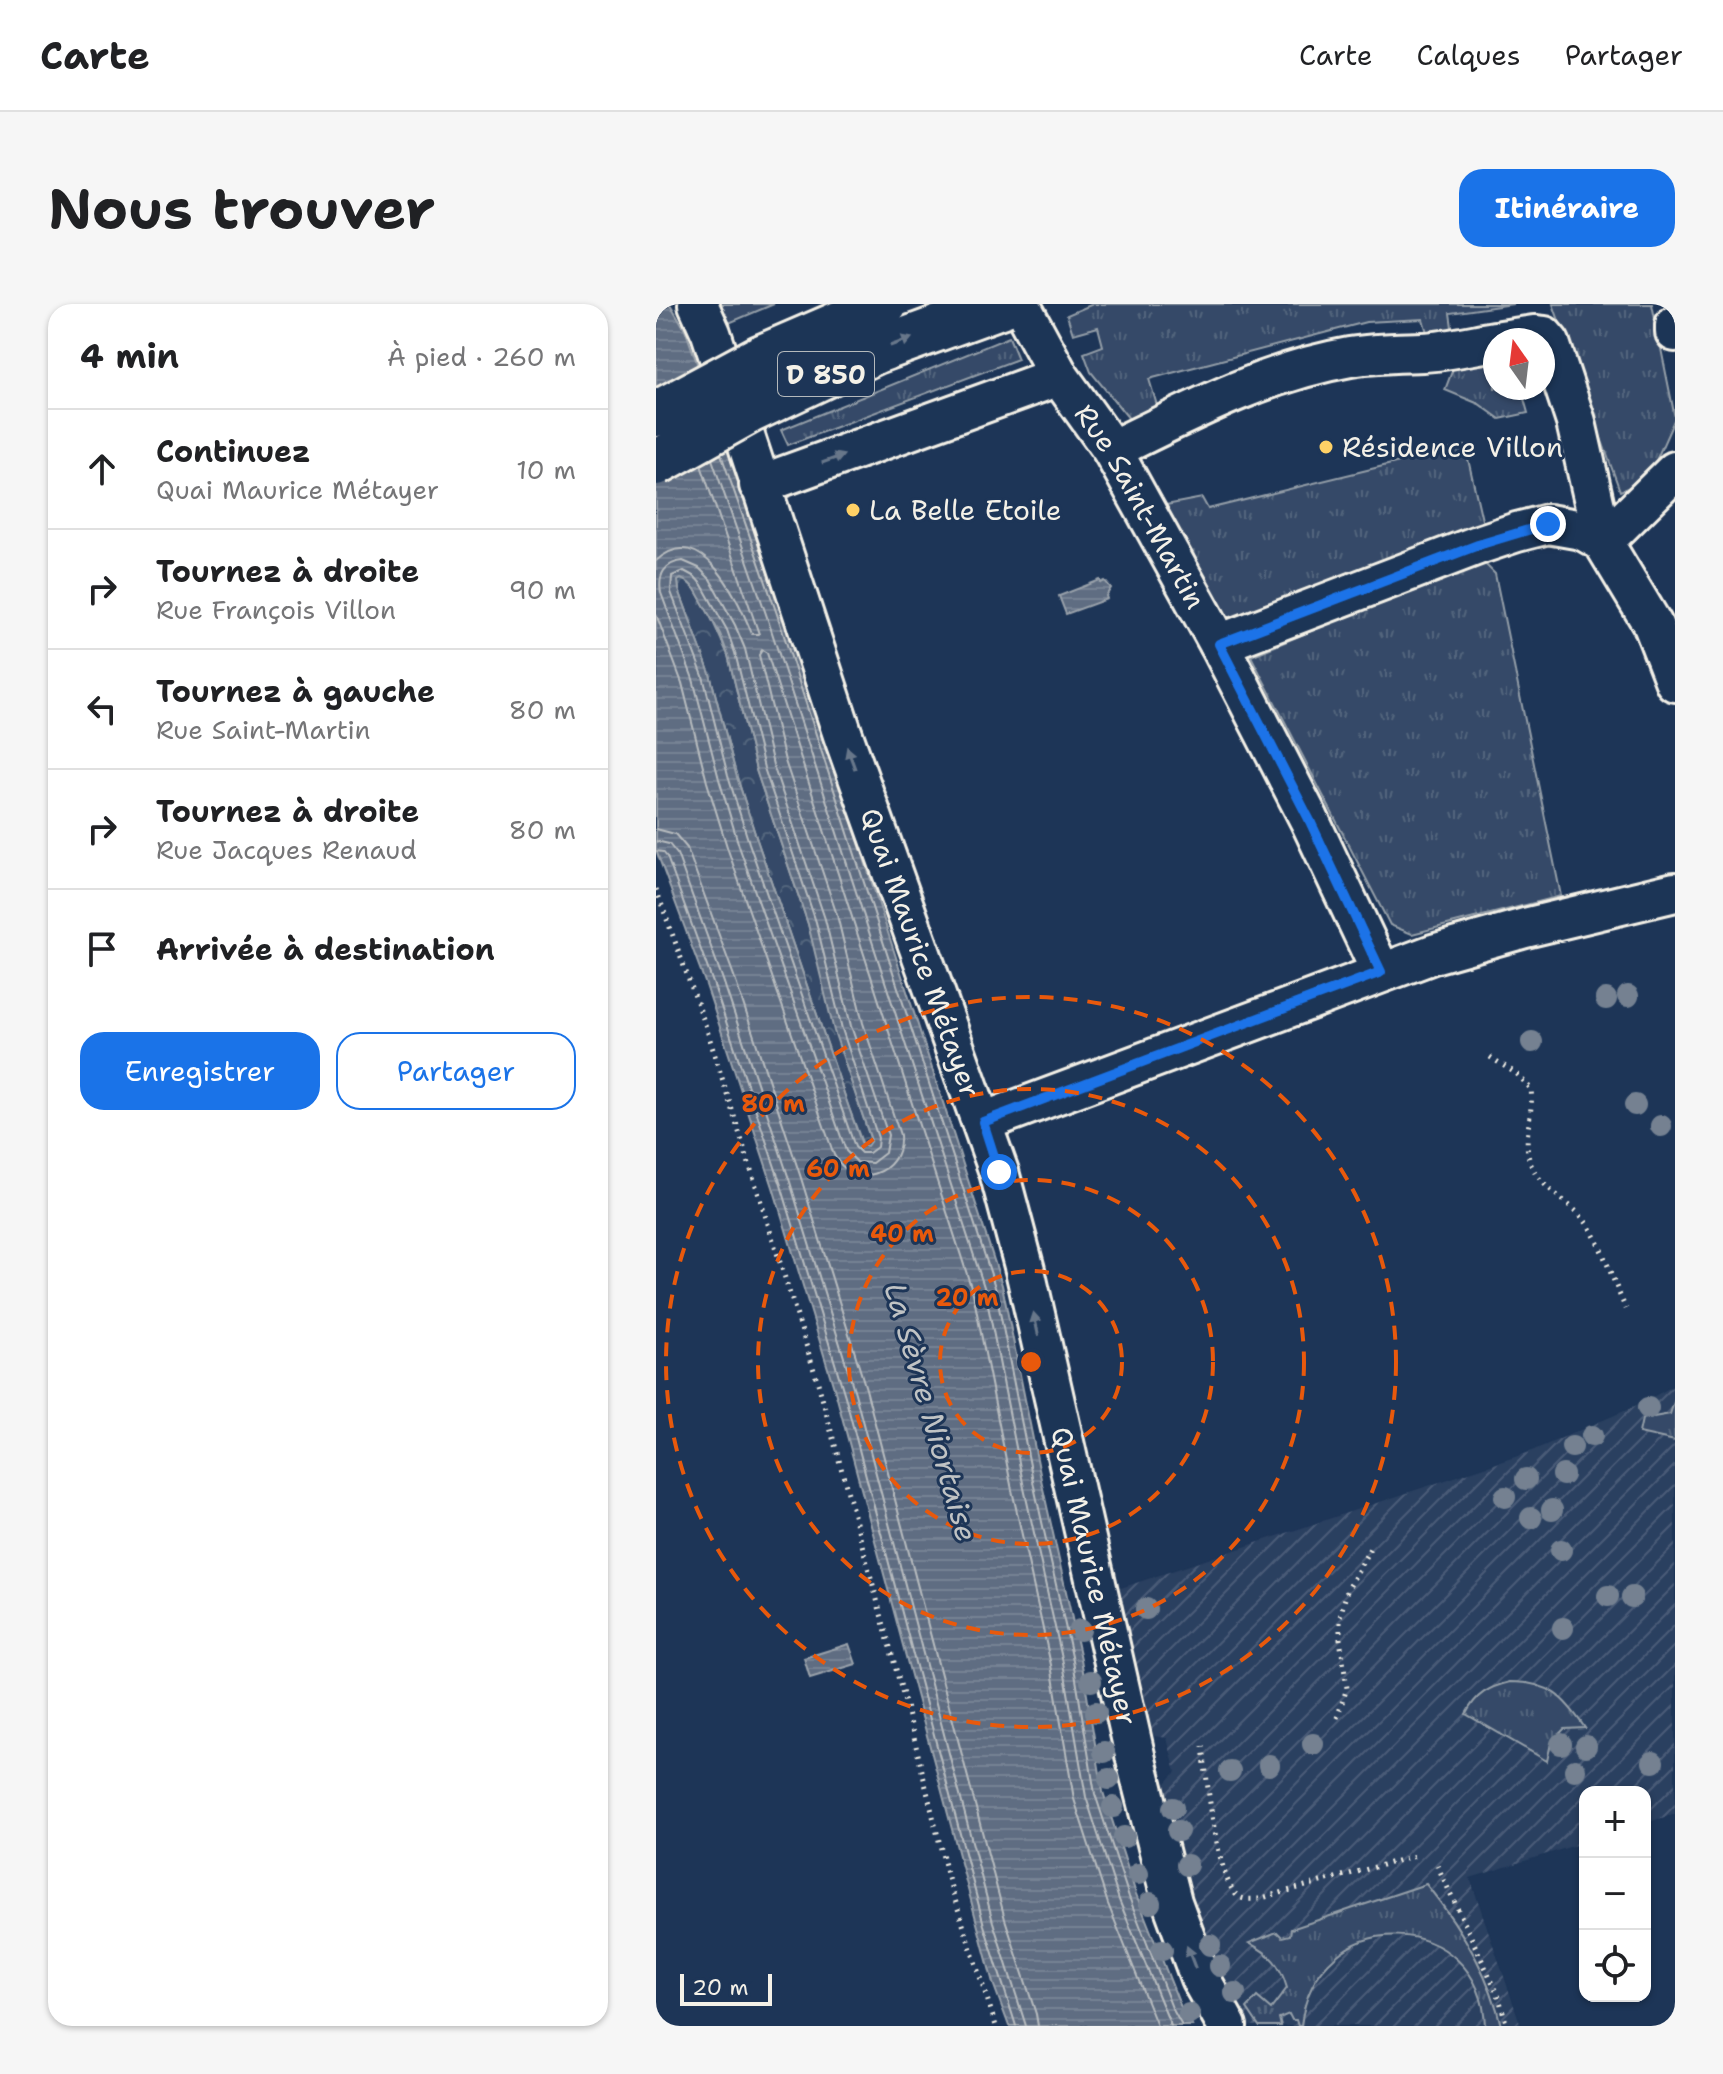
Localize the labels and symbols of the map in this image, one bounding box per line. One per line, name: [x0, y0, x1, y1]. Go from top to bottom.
north arrow: [1483, 328, 1555, 400]
one-way arrow: [889, 335, 913, 348]
road number: D 850: [778, 352, 874, 396]
street label: Rue Saint-Martin: [1066, 396, 1215, 616]
place label: Résidence Villon: [1342, 428, 1563, 466]
marker: Résidence Villon: [1317, 438, 1335, 456]
one-way arrow: [821, 452, 845, 464]
place label: La Belle Etoile: [869, 491, 1062, 529]
marker: La Belle Etoile: [844, 501, 862, 519]
route end: [1530, 506, 1566, 542]
one-way arrow: [844, 746, 857, 770]
street label: Quai Maurice Métayer: [852, 803, 990, 1103]
text: 80 m: [741, 1088, 805, 1120]
text: 60 m: [806, 1153, 870, 1185]
route start: [981, 1154, 1017, 1190]
text: 40 m: [870, 1218, 934, 1250]
water label: La Sèvre Niortaise: [874, 1278, 988, 1546]
text: 20 m: [935, 1282, 999, 1314]
one-way arrow: [1029, 1311, 1042, 1336]
centre of rings: [1017, 1348, 1045, 1376]
street label: Quai Maurice Métayer: [1042, 1423, 1147, 1729]
one-way arrow: [1184, 1945, 1197, 1969]
scale bar: [680, 1970, 772, 2006]

